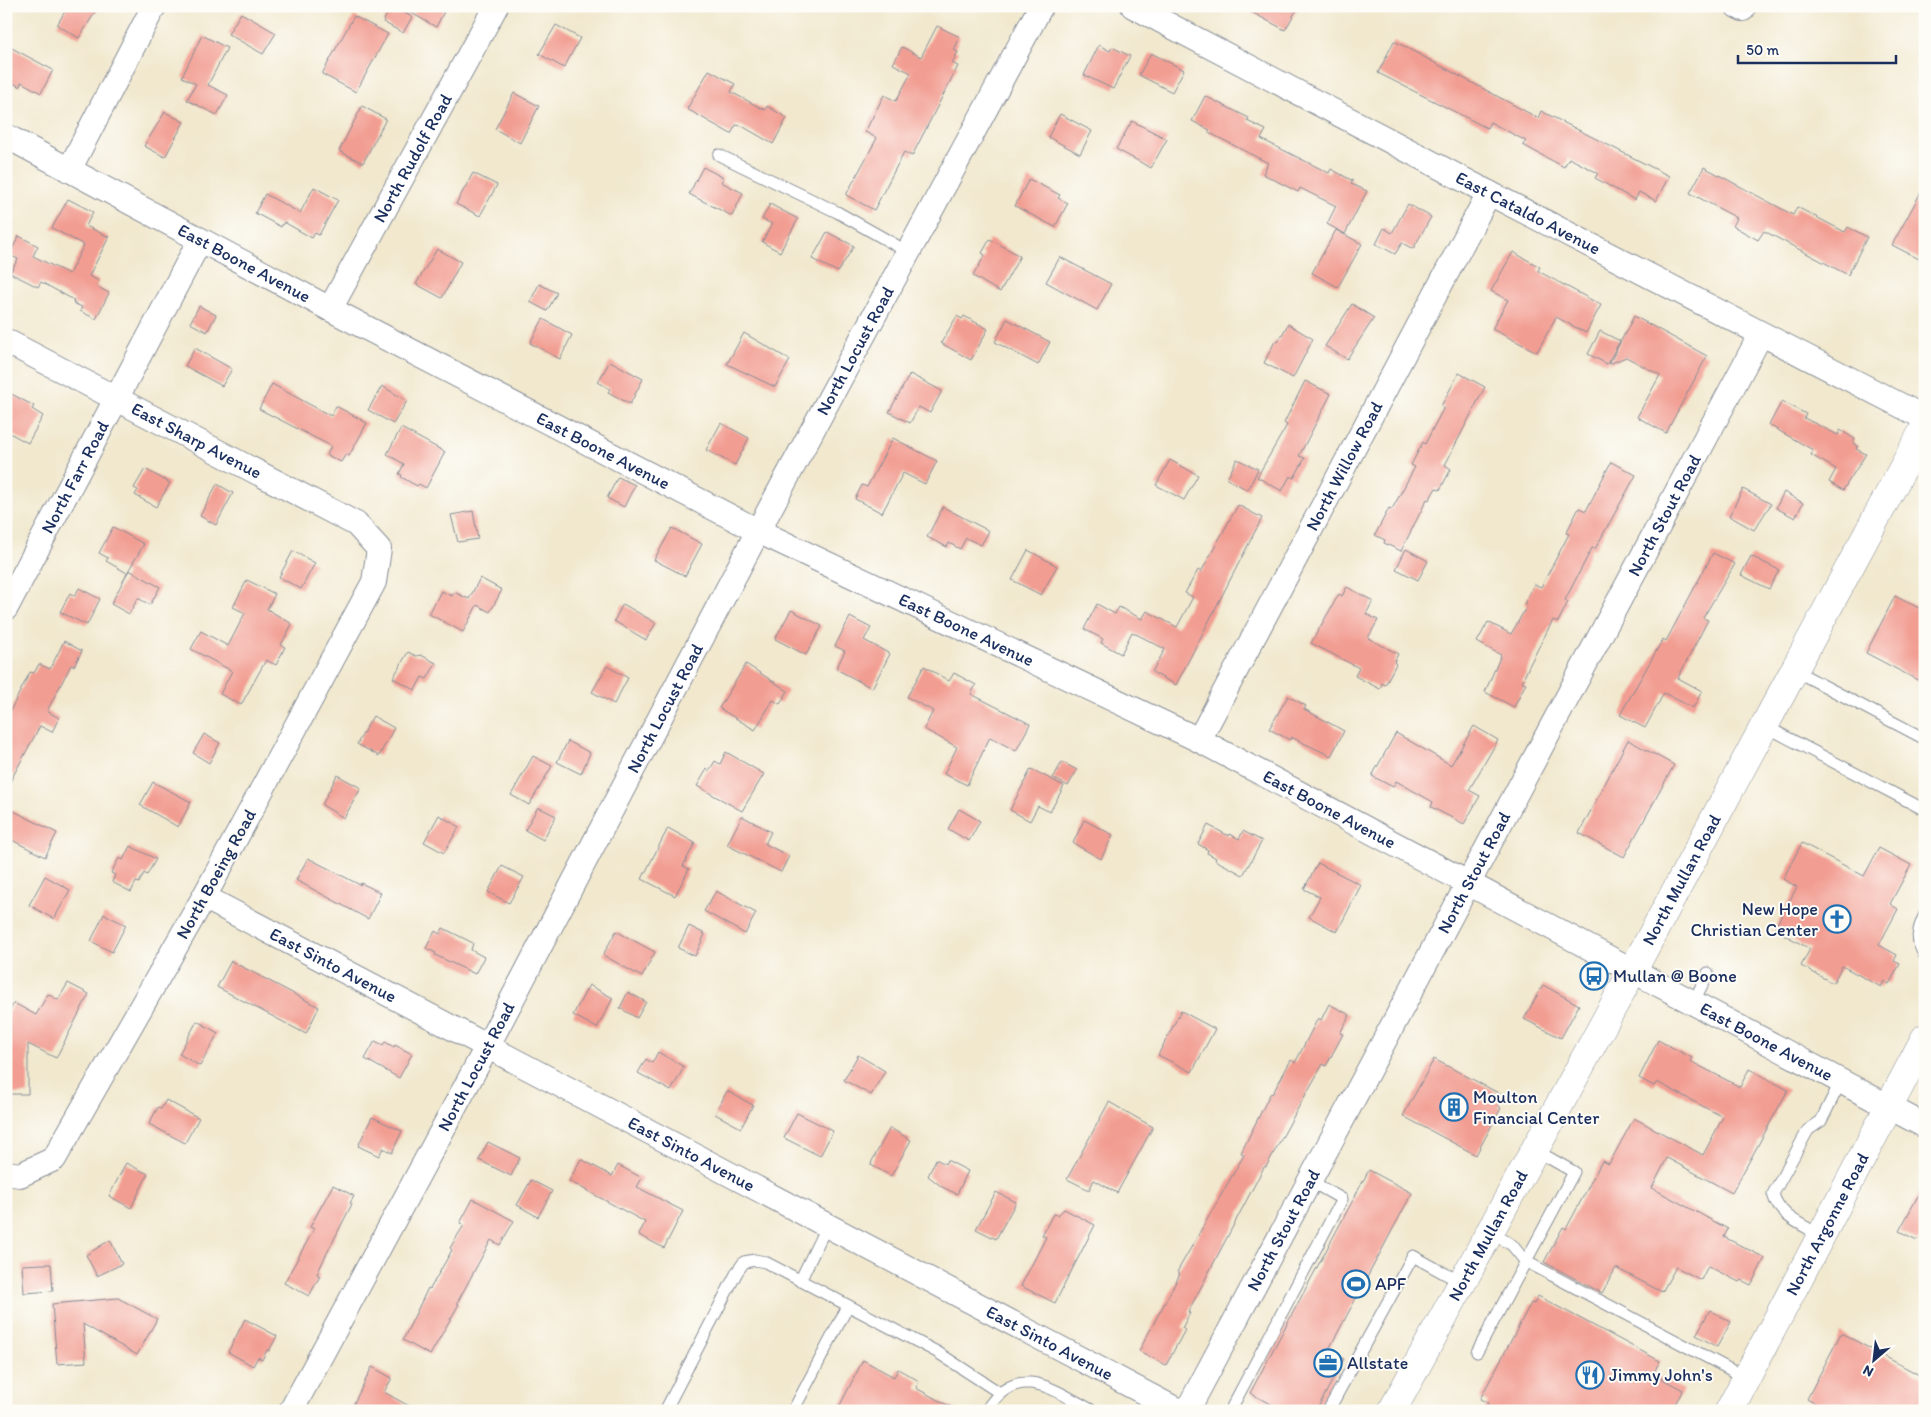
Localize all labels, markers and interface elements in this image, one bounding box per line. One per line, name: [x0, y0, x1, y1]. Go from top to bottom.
scale bar: [1738, 32, 1896, 64]
text: 50 m: [1746, 41, 1779, 59]
street label: North Rudolf Road: [368, 90, 457, 226]
street label: East Cataldo Avenue: [1452, 166, 1604, 260]
street label: East Boone Avenue: [174, 219, 314, 308]
street label: North Locust Road: [811, 282, 899, 419]
street label: East Sharp Avenue: [128, 397, 265, 484]
street label: North Willow Road: [1301, 398, 1388, 535]
street label: East Boone Avenue: [533, 407, 674, 494]
street label: North Farr Road: [36, 417, 114, 537]
street label: North Stout Road: [1623, 450, 1706, 580]
street label: East Boone Avenue: [895, 588, 1038, 671]
street label: North Locust Road: [622, 640, 708, 777]
street label: East Boone Avenue: [1259, 765, 1399, 854]
street label: North Boeing Road: [171, 805, 261, 943]
street label: North Stout Road: [1432, 808, 1515, 937]
street label: North Mullan Road: [1637, 810, 1726, 949]
place label: New Hope Christian Center: [1690, 898, 1818, 941]
church icon: New Hope Christian Center: [1822, 904, 1852, 934]
street label: East Sinto Avenue: [266, 923, 400, 1008]
bus stop icon: Mullan @ Boone: [1579, 961, 1609, 991]
place label: Mullan @ Boone: [1613, 965, 1737, 987]
street label: East Boone Avenue: [1696, 997, 1837, 1086]
street label: North Locust Road: [433, 998, 520, 1135]
place label: Moulton Financial Center: [1473, 1086, 1600, 1129]
building icon: Moulton Financial Center: [1439, 1092, 1469, 1122]
street label: East Sinto Avenue: [624, 1112, 759, 1196]
street label: North Argonne Road: [1781, 1149, 1874, 1299]
street label: North Stout Road: [1242, 1165, 1325, 1295]
street label: North Mullan Road: [1443, 1166, 1533, 1305]
sports icon: APF: [1341, 1269, 1371, 1299]
place label: APF: [1375, 1273, 1407, 1295]
street label: East Sinto Avenue: [982, 1300, 1117, 1385]
north arrow: [1848, 1334, 1898, 1384]
office icon: Allstate: [1313, 1348, 1343, 1378]
place label: Allstate: [1347, 1352, 1408, 1374]
restaurant icon: Jimmy John's: [1575, 1360, 1605, 1390]
text: N: [1860, 1361, 1876, 1381]
place label: Jimmy John's: [1609, 1364, 1713, 1386]

